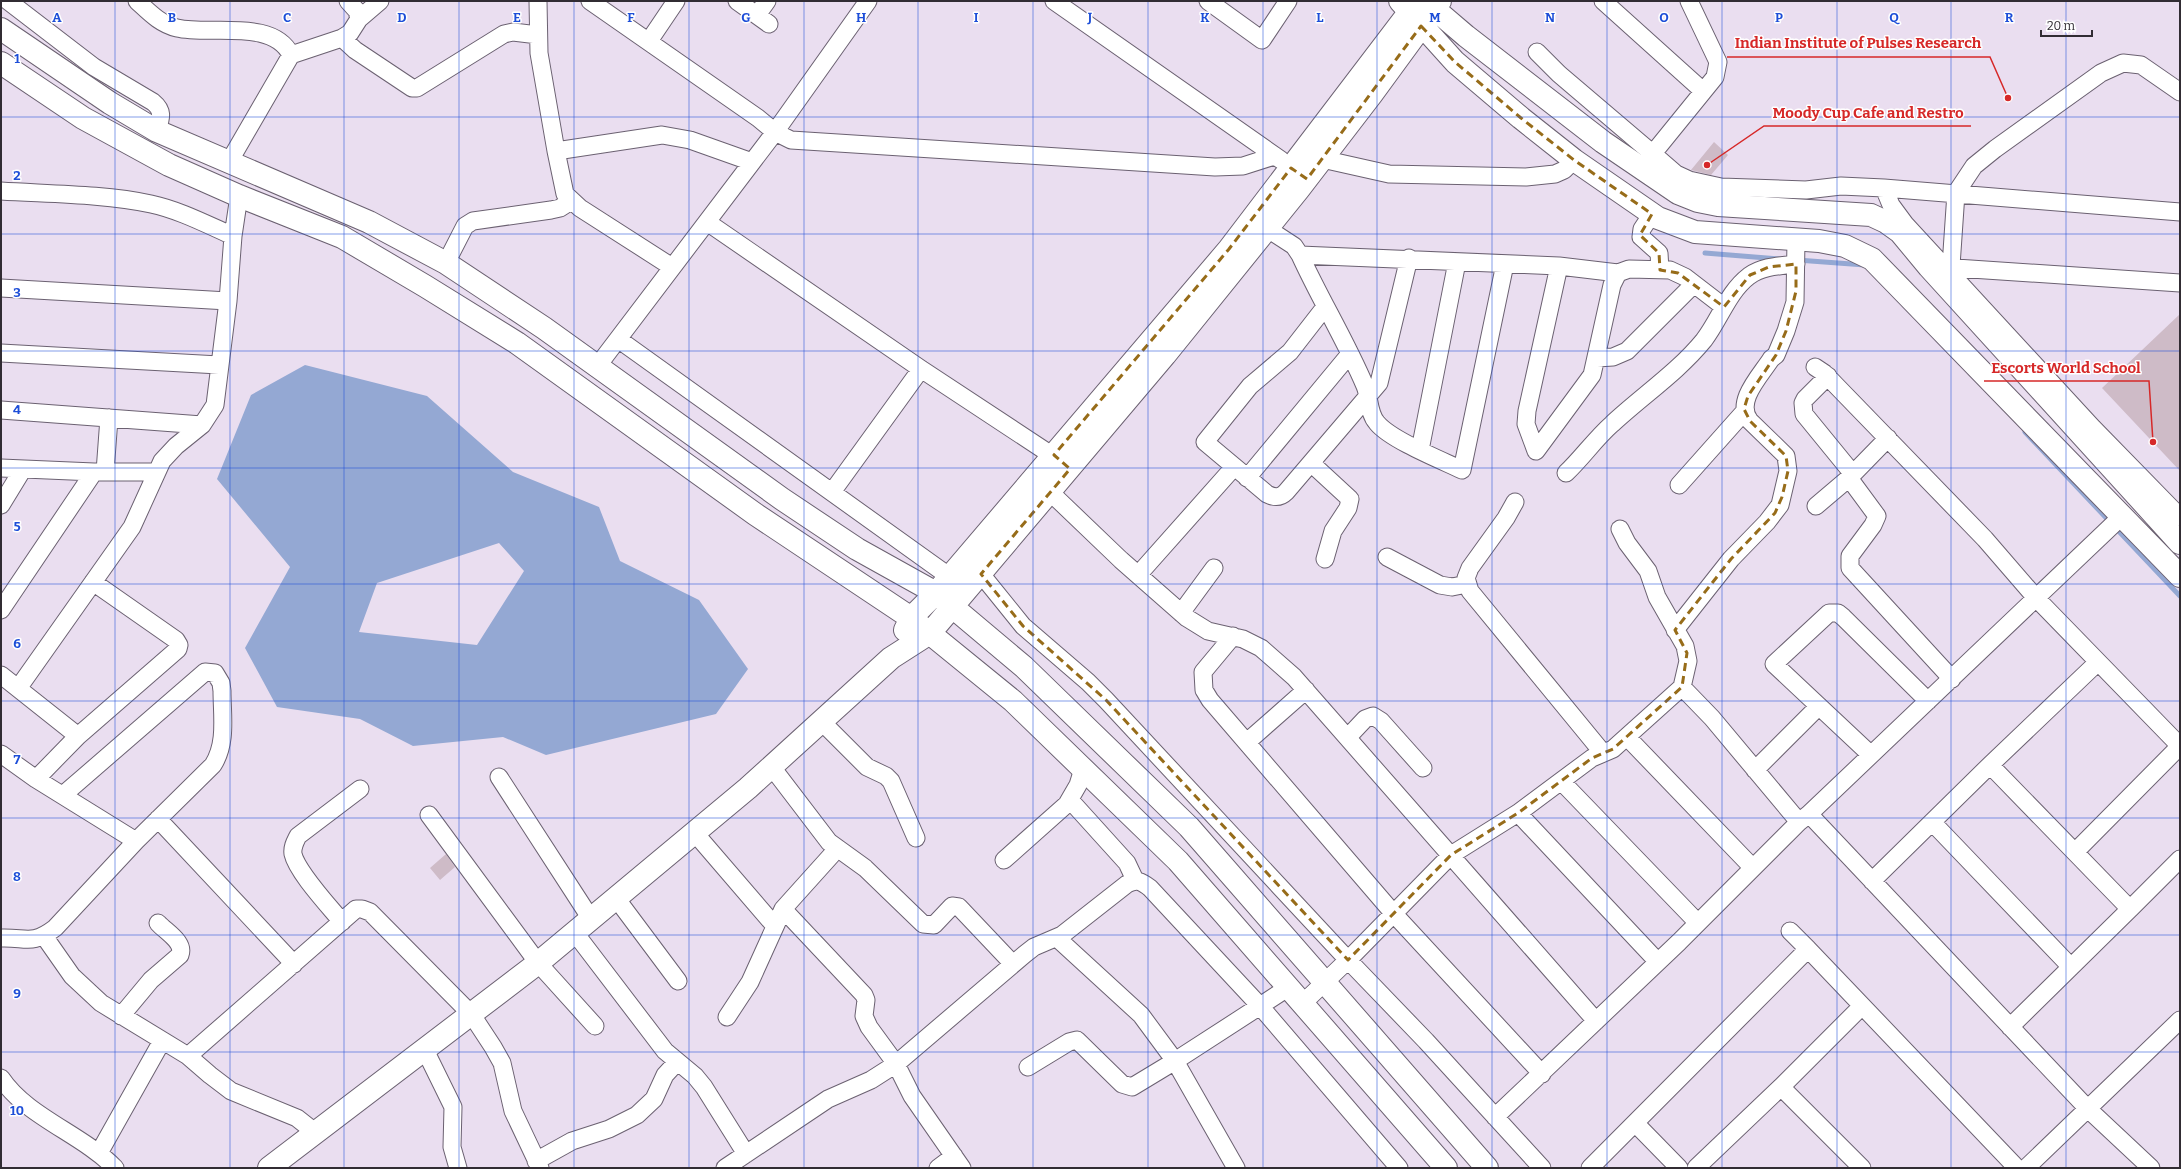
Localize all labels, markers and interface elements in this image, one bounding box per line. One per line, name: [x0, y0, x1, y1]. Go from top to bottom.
text: A: [52, 10, 62, 25]
text: B: [168, 10, 176, 25]
text: C: [283, 10, 291, 25]
text: D: [397, 10, 407, 25]
text: E: [513, 10, 521, 25]
text: F: [627, 10, 635, 25]
text: G: [741, 10, 751, 25]
text: H: [856, 10, 866, 25]
text: I: [974, 10, 979, 25]
text: J: [1087, 10, 1093, 25]
text: K: [1200, 10, 1210, 25]
text: L: [1316, 10, 1324, 25]
text: M: [1429, 10, 1441, 25]
text: N: [1545, 10, 1555, 25]
text: O: [1659, 10, 1669, 25]
text: P: [1775, 10, 1783, 25]
text: Q: [1889, 10, 1900, 25]
text: R: [2005, 10, 2014, 25]
scale bar: [2041, 12, 2092, 38]
text: 20 m: [2047, 19, 2076, 33]
callout: Indian Institute of Pulses Research: [1727, 30, 1990, 57]
text: Indian Institute of Pulses Research: [1735, 34, 1982, 52]
text: 1: [14, 51, 20, 66]
callout: Moody Cup Cafe and Restro: [1764, 99, 1971, 126]
text: Moody Cup Cafe and Restro: [1772, 104, 1964, 122]
text: 2: [13, 168, 21, 183]
text: 3: [13, 285, 21, 300]
callout: Escorts World School: [1984, 354, 2149, 381]
text: Escorts World School: [1991, 359, 2141, 377]
text: 4: [13, 402, 21, 417]
text: 5: [13, 519, 21, 534]
text: 6: [13, 636, 21, 651]
text: 7: [14, 752, 21, 767]
text: 8: [13, 869, 21, 884]
text: 9: [13, 986, 21, 1001]
text: 10: [10, 1103, 24, 1118]

